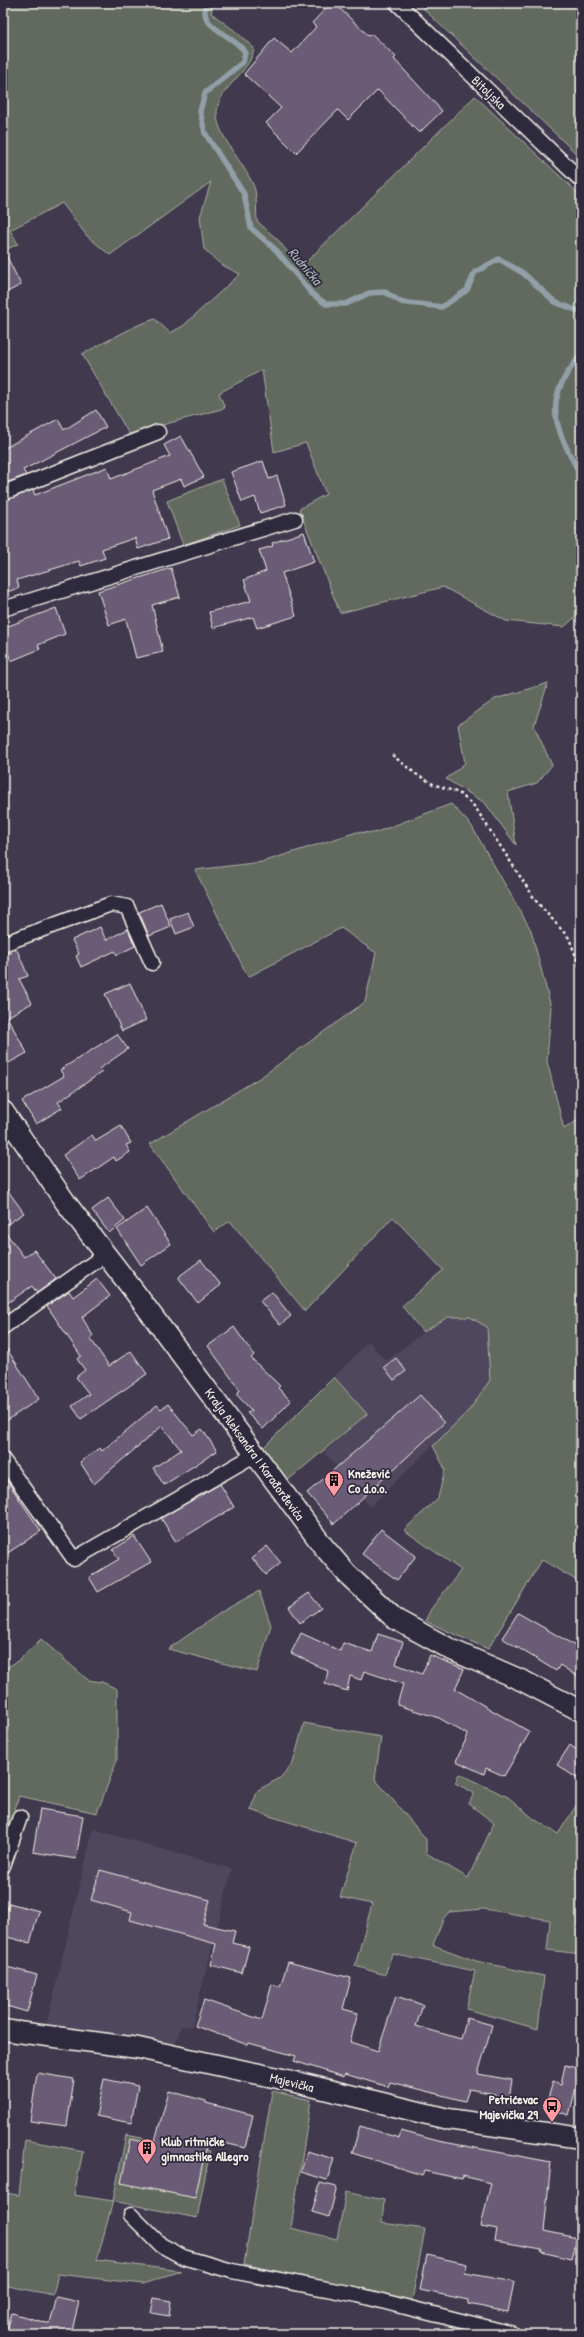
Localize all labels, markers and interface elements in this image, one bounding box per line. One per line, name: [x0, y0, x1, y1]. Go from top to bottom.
street label: Bitoljska: [468, 71, 510, 113]
water label: Rudnička: [284, 243, 328, 290]
street label: Kralja Aleksandra I Karađorđevića: [201, 1384, 309, 1524]
place label: Knežević Co d.o.o.: [348, 1464, 391, 1497]
building icon: Knežević Co d.o.o.: [323, 1469, 345, 1497]
street label: Majevička: [268, 2068, 316, 2096]
place label: Petrićevac Majevička 29: [479, 2090, 539, 2123]
bus stop icon: Petrićevac Majevička 29: [541, 2095, 563, 2123]
place label: Klub ritmičke gimnastike Allegro: [161, 2132, 249, 2166]
building icon: Klub ritmičke gimnastike Allegro: [136, 2137, 158, 2165]

